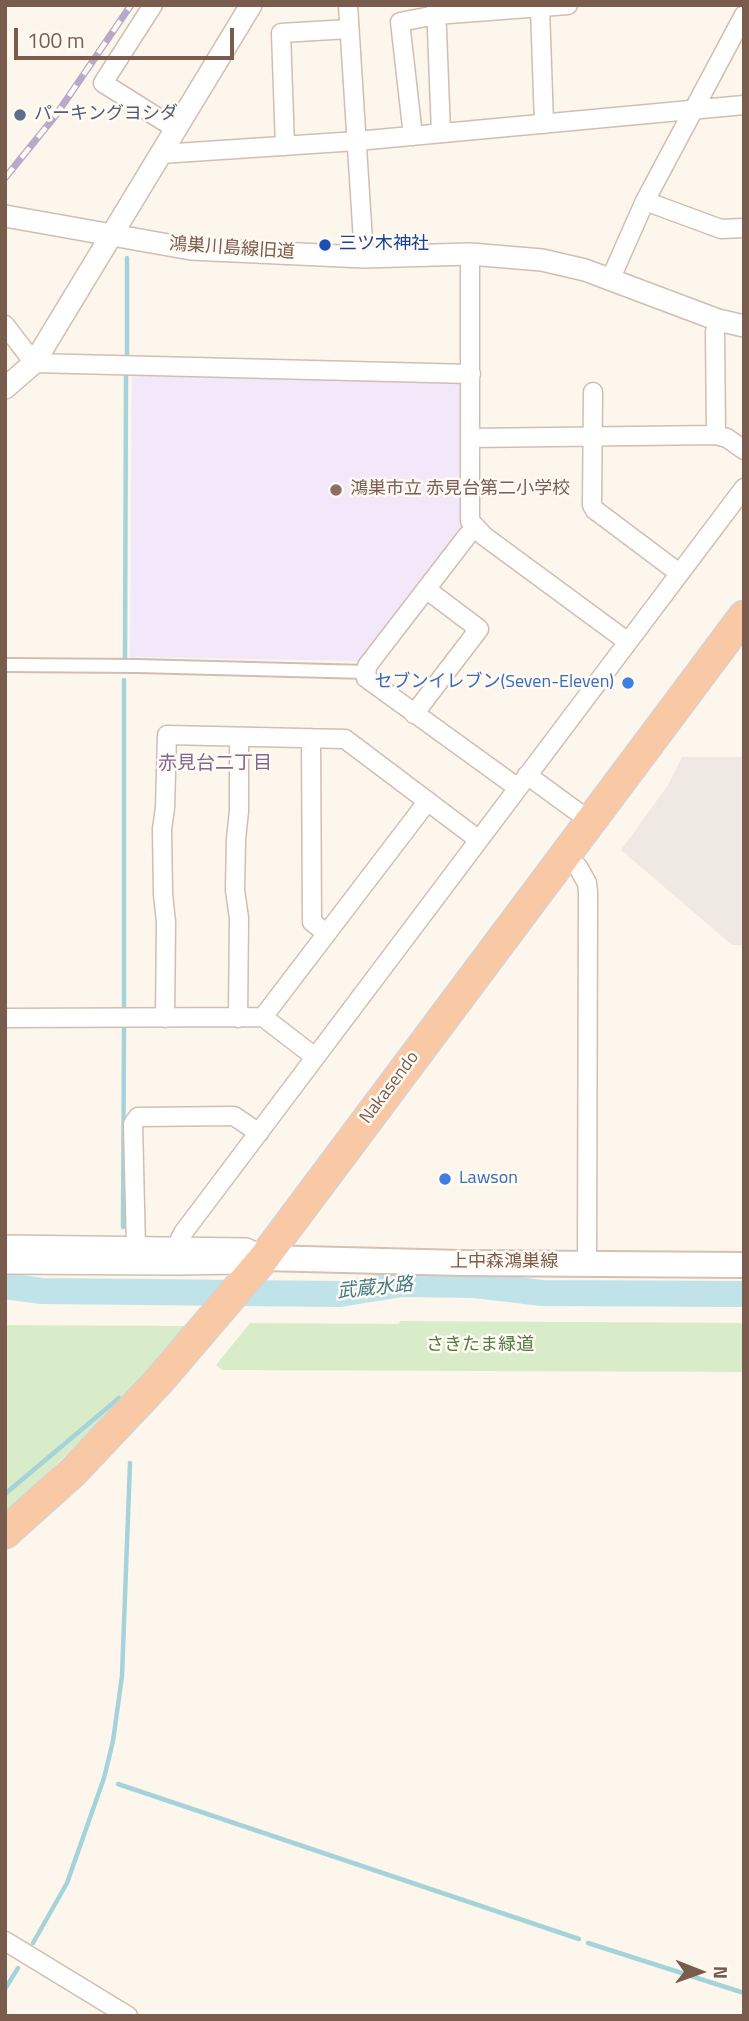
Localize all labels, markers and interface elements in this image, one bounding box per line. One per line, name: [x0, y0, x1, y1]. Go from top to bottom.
scale bar: [18, 14, 238, 58]
text: 100 m: [27, 24, 84, 56]
place label: パーキングヨシダ: [34, 104, 178, 126]
marker: パーキングヨシダ: [12, 107, 28, 123]
street label: 鴻巣川島線旧道: [168, 234, 296, 264]
place label: 三ツ木神社: [339, 234, 429, 256]
marker: 三ツ木神社: [317, 237, 333, 253]
place label: 鴻巣市立 赤見台第二小学校: [350, 479, 570, 501]
marker: 鴻巣市立 赤見台第二小学校: [328, 482, 344, 498]
place label: セブンイレブン(Seven-Eleven): [374, 672, 614, 694]
marker: セブンイレブン(Seven-Eleven): [620, 675, 636, 691]
district label: 赤見台二丁目: [158, 753, 272, 775]
street label: Nakasendo: [356, 1048, 424, 1128]
place label: Lawson: [459, 1168, 518, 1190]
marker: Lawson: [437, 1171, 453, 1187]
street label: 上中森鴻巣線: [450, 1252, 558, 1274]
water label: 武蔵水路: [336, 1274, 414, 1304]
park label: さきたま緑道: [426, 1335, 534, 1357]
north arrow: [665, 1937, 735, 2007]
text: N: [707, 1966, 736, 1979]

